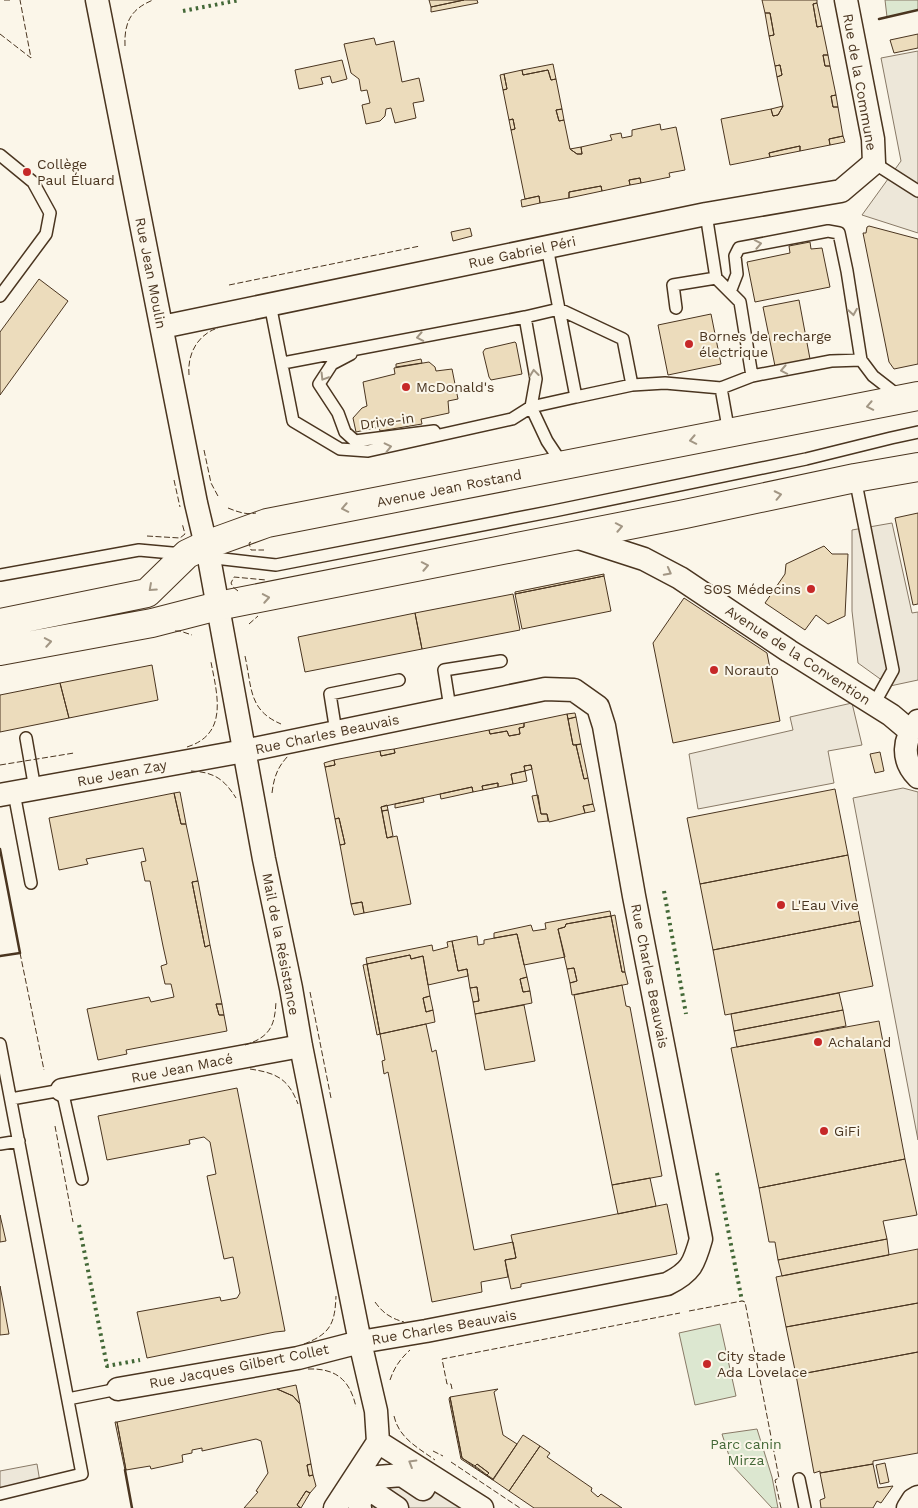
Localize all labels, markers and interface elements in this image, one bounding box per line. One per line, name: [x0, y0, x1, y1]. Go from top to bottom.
street label: Rue de la Commune: [840, 12, 880, 152]
place label: Collège Paul Éluard: [37, 156, 115, 188]
marker: Collège Paul Éluard: [21, 166, 33, 178]
street label: Rue Jean Moulin: [132, 216, 170, 330]
street label: Rue Gabriel Péri: [467, 233, 577, 271]
one-way arrow: [754, 239, 763, 250]
one-way arrow: [848, 308, 858, 316]
place label: Bornes de recharge électrique: [699, 328, 832, 360]
one-way arrow: [416, 332, 425, 342]
marker: Bornes de recharge électrique: [683, 338, 695, 350]
one-way arrow: [780, 364, 789, 374]
one-way arrow: [529, 368, 540, 376]
one-way arrow: [320, 371, 330, 380]
place label: McDonald's: [416, 379, 494, 395]
marker: McDonald's: [400, 381, 412, 393]
one-way arrow: [866, 400, 875, 411]
street label: Drive-in: [359, 409, 415, 433]
one-way arrow: [689, 434, 698, 445]
one-way arrow: [383, 442, 392, 453]
street label: Avenue Jean Rostand: [375, 466, 523, 510]
one-way arrow: [773, 491, 782, 501]
one-way arrow: [341, 502, 349, 513]
one-way arrow: [614, 523, 623, 533]
one-way arrow: [420, 561, 429, 572]
one-way arrow: [663, 566, 672, 576]
place label: SOS Médecins: [703, 581, 801, 597]
one-way arrow: [149, 582, 158, 591]
marker: SOS Médecins: [805, 583, 817, 595]
one-way arrow: [261, 593, 270, 603]
street label: Avenue de la Convention: [723, 602, 873, 708]
one-way arrow: [44, 637, 52, 648]
place label: Norauto: [724, 662, 779, 678]
marker: Norauto: [708, 664, 720, 676]
street label: Rue Charles Beauvais: [253, 711, 401, 757]
street label: Rue Jean Zay: [76, 756, 169, 790]
street label: Mail de la Résistance: [259, 872, 303, 1016]
place label: L'Eau Vive: [791, 897, 859, 913]
marker: L'Eau Vive: [775, 899, 787, 911]
street label: Rue Charles Beauvais: [628, 902, 672, 1050]
place label: Achaland: [828, 1034, 891, 1050]
marker: Achaland: [812, 1036, 824, 1048]
street label: Rue Jean Macé: [130, 1050, 234, 1086]
place label: GiFi: [834, 1123, 860, 1139]
marker: GiFi: [818, 1125, 830, 1137]
street label: Rue Charles Beauvais: [370, 1306, 518, 1348]
street label: Rue Jacques Gilbert Collet: [148, 1341, 330, 1391]
place label: City stade Ada Lovelace: [717, 1348, 807, 1380]
marker: City stade Ada Lovelace: [701, 1358, 713, 1370]
park label: Parc canin Mirza: [710, 1436, 782, 1468]
one-way arrow: [408, 1459, 417, 1469]

